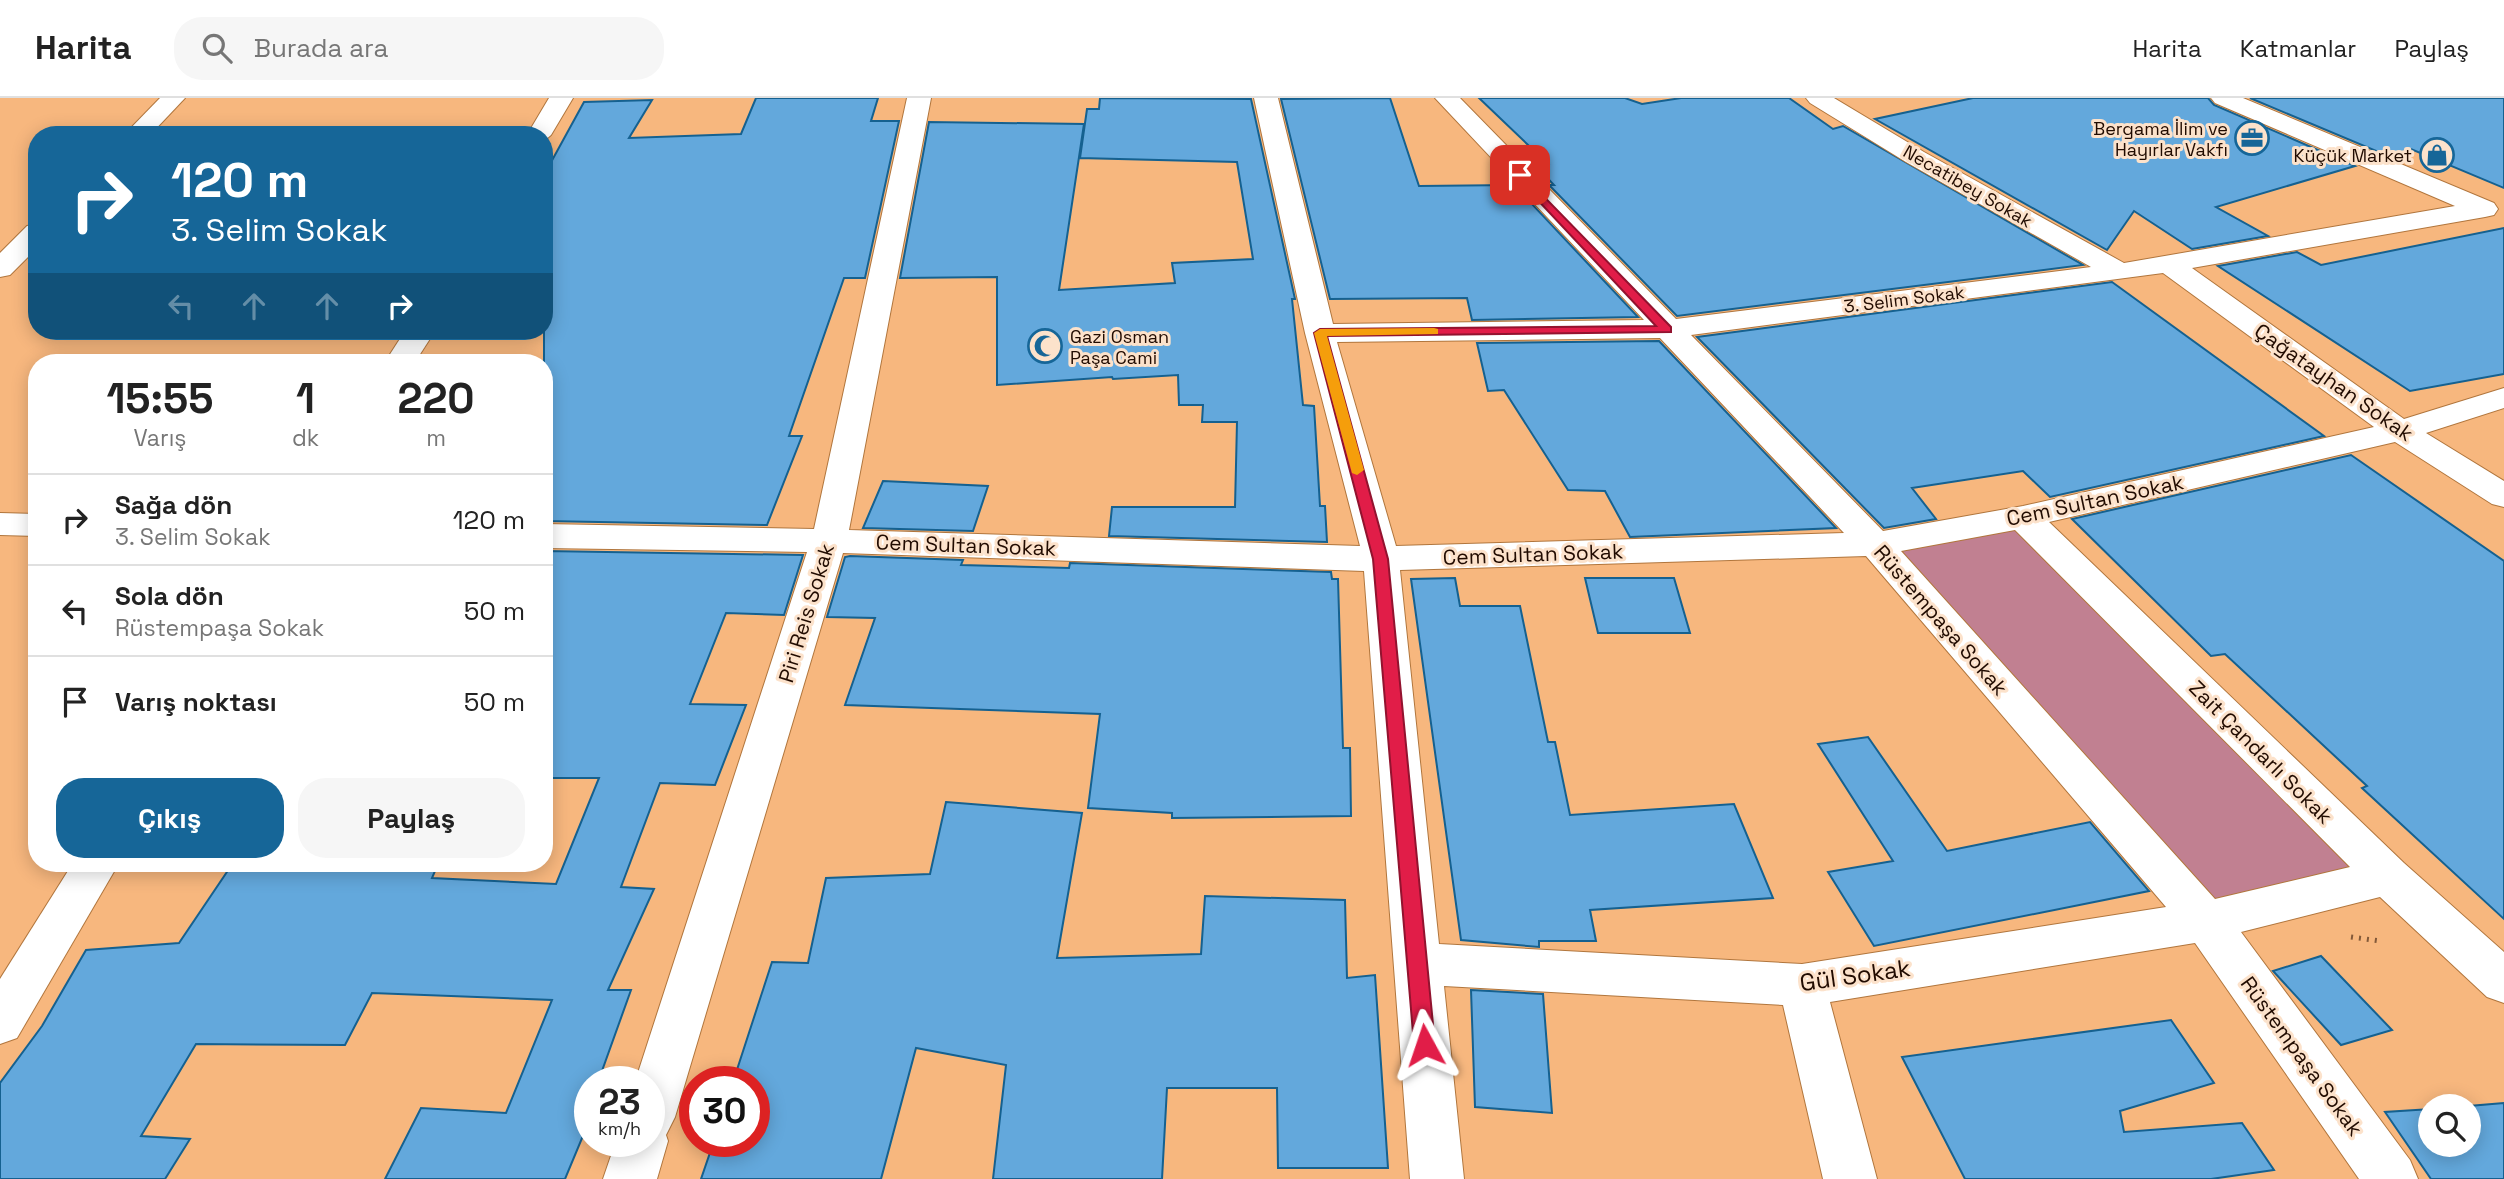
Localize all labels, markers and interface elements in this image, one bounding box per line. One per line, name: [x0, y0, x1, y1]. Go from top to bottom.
search box: [174, 17, 664, 80]
text: Harita: [35, 27, 132, 69]
icon: search: [198, 29, 236, 67]
text: Burada ara: [254, 31, 388, 65]
text: Harita: [2133, 33, 2202, 64]
text: Katmanlar: [2240, 33, 2356, 64]
text: Paylaş: [2394, 33, 2469, 64]
place label: Bergama İlim ve Hayırlar Vakfı: [2093, 117, 2228, 161]
office icon: Bergama İlim ve Hayırlar Vakfı: [2233, 119, 2271, 157]
shop icon: Küçük Market: [2418, 136, 2456, 174]
street label: Necatibey Sokak: [1899, 140, 2037, 232]
place label: Küçük Market: [2294, 144, 2412, 167]
pin: [1490, 145, 1550, 205]
text: 120 m: [171, 149, 308, 211]
icon: right: [56, 154, 147, 245]
icon: arrive: [1501, 156, 1539, 194]
text: 3. Selim Sokak: [171, 210, 387, 250]
street label: 3. Selim Sokak: [1842, 280, 1966, 318]
icon: left: [162, 287, 200, 325]
icon: ahead: [235, 287, 273, 325]
icon: ahead: [308, 287, 346, 325]
icon: right: [381, 287, 419, 325]
street label: Çağatayhan Sokak: [2249, 317, 2419, 447]
place label: Gazi Osman Paşa Cami: [1070, 325, 1169, 369]
mosque icon: Gazi Osman Paşa Cami: [1026, 327, 1064, 365]
text: 15:55: [106, 372, 214, 425]
text: 1: [296, 372, 315, 425]
text: 220: [397, 372, 475, 425]
text: Varış: [133, 423, 186, 453]
text: dk: [292, 423, 319, 453]
text: m: [426, 423, 446, 453]
street label: Cem Sultan Sokak: [2004, 468, 2186, 532]
text: Sağa dön: [115, 488, 232, 522]
icon: right: [56, 501, 94, 539]
text: 120 m: [453, 503, 525, 537]
text: 3. Selim Sokak: [115, 522, 271, 552]
street label: Cem Sultan Sokak: [875, 528, 1057, 562]
street label: Cem Sultan Sokak: [1442, 537, 1624, 571]
street label: Rüstempaşa Sokak: [1868, 539, 2014, 701]
street label: Piri Reis Sokak: [772, 540, 840, 686]
text: Sola dön: [115, 579, 224, 613]
icon: left: [56, 592, 94, 630]
text: 50 m: [464, 594, 525, 628]
text: Rüstempaşa Sokak: [115, 613, 324, 643]
street label: Zait Çandarlı Sokak: [2183, 674, 2339, 830]
icon: arrive: [56, 683, 94, 721]
text: Varış noktası: [115, 685, 277, 719]
text: 50 m: [464, 685, 525, 719]
button: Çıkış: [56, 778, 284, 858]
button: Paylaş: [298, 778, 525, 858]
street label: Gül Sokak: [1798, 952, 1912, 998]
street label: Rüstempaşa Sokak: [2235, 971, 2369, 1141]
position arrow: [1388, 1008, 1462, 1082]
speed limit sign: 30: [679, 1066, 770, 1157]
text: 23: [598, 1080, 641, 1124]
map controls: [2418, 1094, 2481, 1157]
button: search: [2418, 1094, 2481, 1157]
text: km/h: [598, 1117, 641, 1140]

